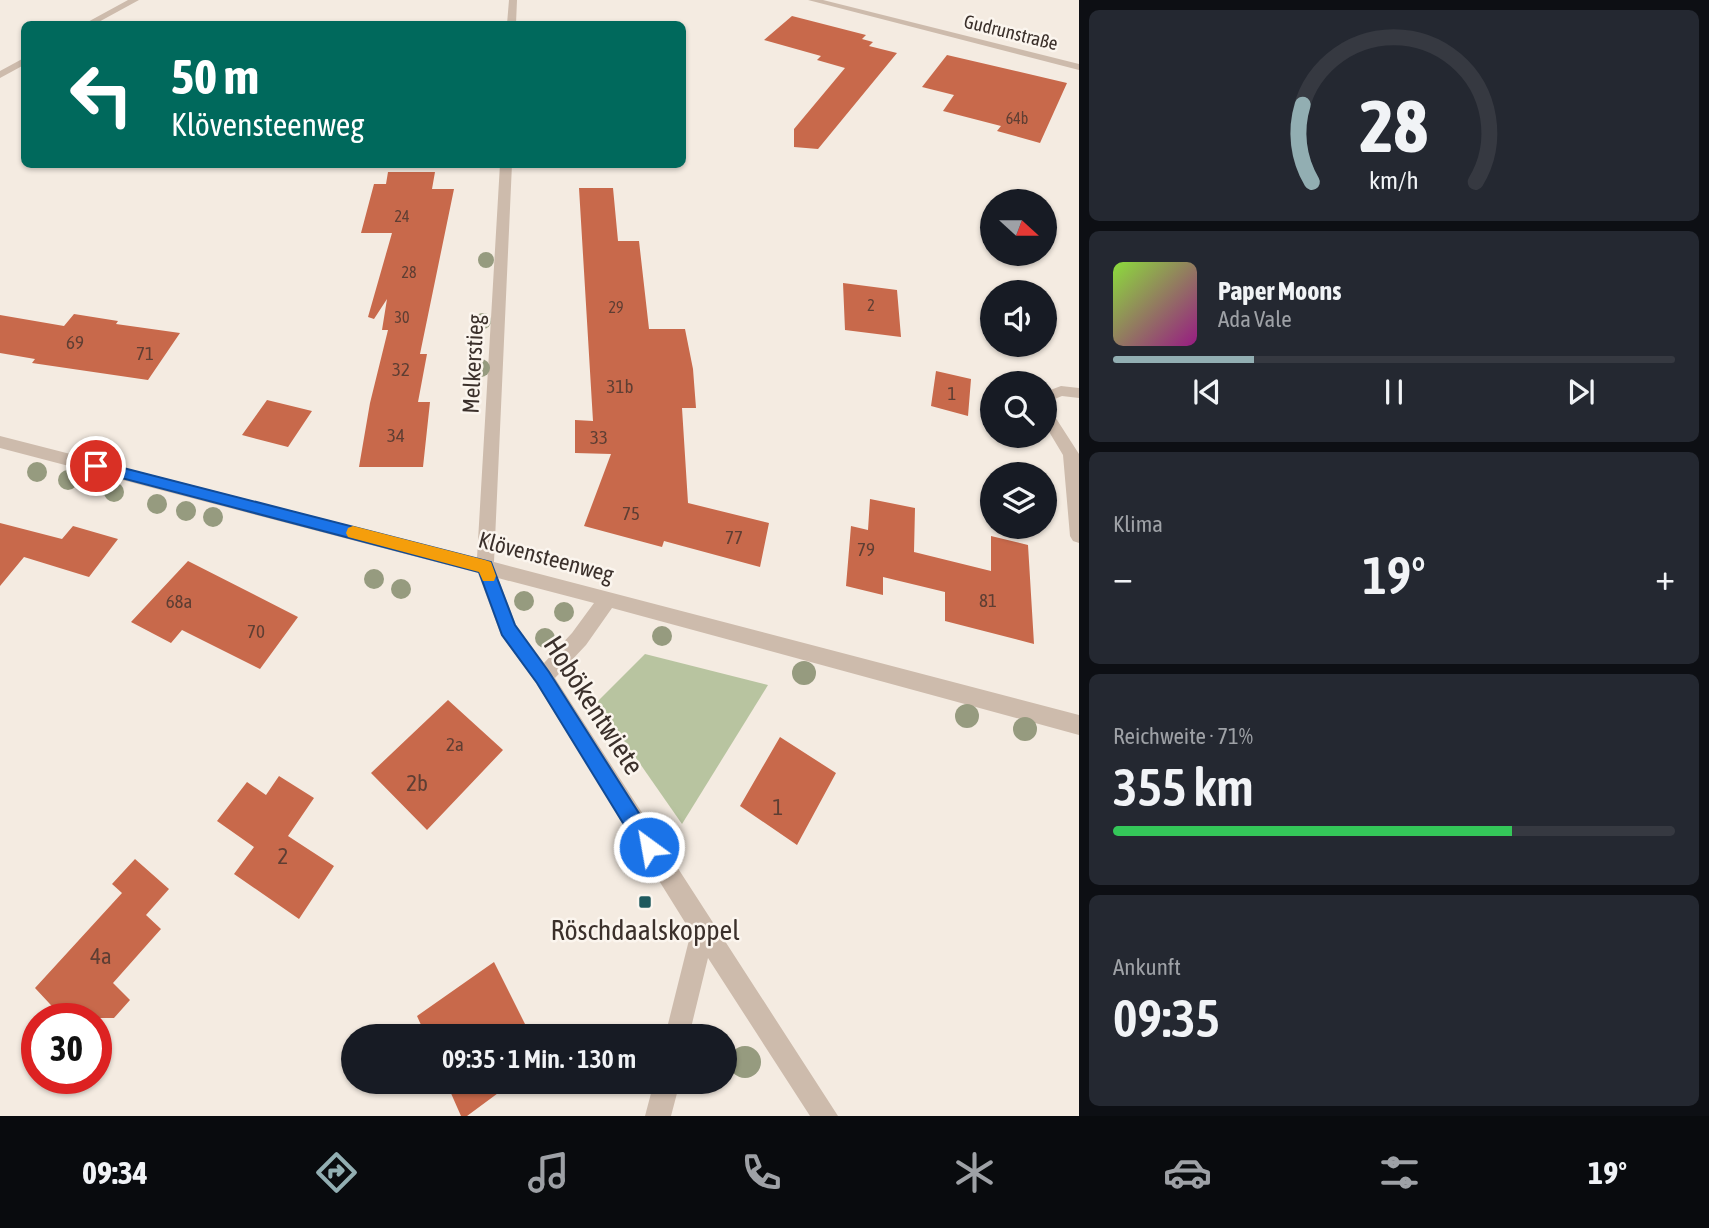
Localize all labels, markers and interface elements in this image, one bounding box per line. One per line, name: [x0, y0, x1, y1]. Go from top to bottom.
street label: Gudrunstraße: [962, 10, 1060, 54]
text: 50 m: [171, 48, 259, 104]
icon: left: [56, 49, 147, 140]
text: 28: [1360, 84, 1428, 167]
text: Klövensteenweg: [171, 106, 364, 143]
house number: 64b: [1006, 109, 1028, 127]
text: km/h: [1369, 165, 1419, 193]
north arrow: [980, 189, 1057, 266]
map controls: [980, 189, 1057, 539]
house number: 24: [394, 207, 410, 225]
house number: 28: [401, 263, 417, 281]
text: Paper Moons: [1218, 276, 1341, 306]
button: sound: [980, 280, 1057, 357]
house number: 2: [867, 296, 875, 314]
house number: 29: [608, 298, 624, 316]
text: Ada Vale: [1218, 306, 1292, 332]
house number: 30: [394, 308, 410, 326]
street label: Melkerstieg: [457, 314, 489, 414]
house number: 69: [66, 331, 84, 353]
house number: 71: [136, 342, 154, 364]
house number: 32: [392, 358, 410, 380]
button: search: [980, 371, 1057, 448]
icon: previous: [1188, 373, 1226, 411]
icon: pause: [1375, 373, 1413, 411]
icon: next: [1562, 373, 1600, 411]
house number: 31b: [607, 375, 633, 397]
house number: 1: [948, 382, 956, 404]
house number: 34: [387, 424, 405, 446]
house number: 33: [590, 426, 608, 448]
pin: [66, 436, 126, 496]
icon: arrive: [77, 447, 115, 485]
button: layers: [980, 462, 1057, 539]
house number: 75: [622, 502, 640, 524]
text: Klima: [1113, 511, 1163, 537]
street label: Klövensteenweg: [476, 526, 617, 588]
house number: 77: [725, 526, 743, 548]
house number: 79: [857, 538, 875, 560]
text: 19°: [1362, 545, 1426, 605]
text: −: [1113, 555, 1133, 598]
text: +: [1655, 555, 1675, 598]
house number: 81: [979, 589, 997, 611]
house number: 68a: [166, 590, 192, 612]
house number: 70: [247, 620, 265, 642]
street label: Hobökentwiete: [537, 630, 651, 780]
text: Reichweite · 71%: [1113, 723, 1253, 749]
house number: 2a: [446, 733, 464, 755]
text: 355 km: [1113, 757, 1254, 817]
house number: 2b: [406, 770, 428, 796]
house number: 1: [773, 794, 783, 820]
position arrow: [612, 810, 686, 884]
house number: 2: [278, 843, 288, 869]
marker: Röschdaalskoppel: [637, 894, 653, 910]
place label: Röschdaalskoppel: [550, 914, 740, 946]
house number: 4a: [90, 943, 112, 969]
text: Ankunft: [1113, 954, 1181, 980]
text: 09:35: [1113, 988, 1220, 1048]
speed limit sign: 30: [21, 1003, 112, 1094]
text: 09:35 · 1 Min. · 130 m: [442, 1044, 636, 1074]
icon: directions: [312, 1148, 361, 1197]
icon: music: [524, 1148, 573, 1197]
icon: phone: [737, 1148, 786, 1197]
icon: climate: [950, 1148, 999, 1197]
icon: car: [1163, 1148, 1212, 1197]
icon: filters: [1375, 1148, 1424, 1197]
text: 09:34: [82, 1154, 148, 1191]
text: 19°: [1588, 1154, 1627, 1191]

